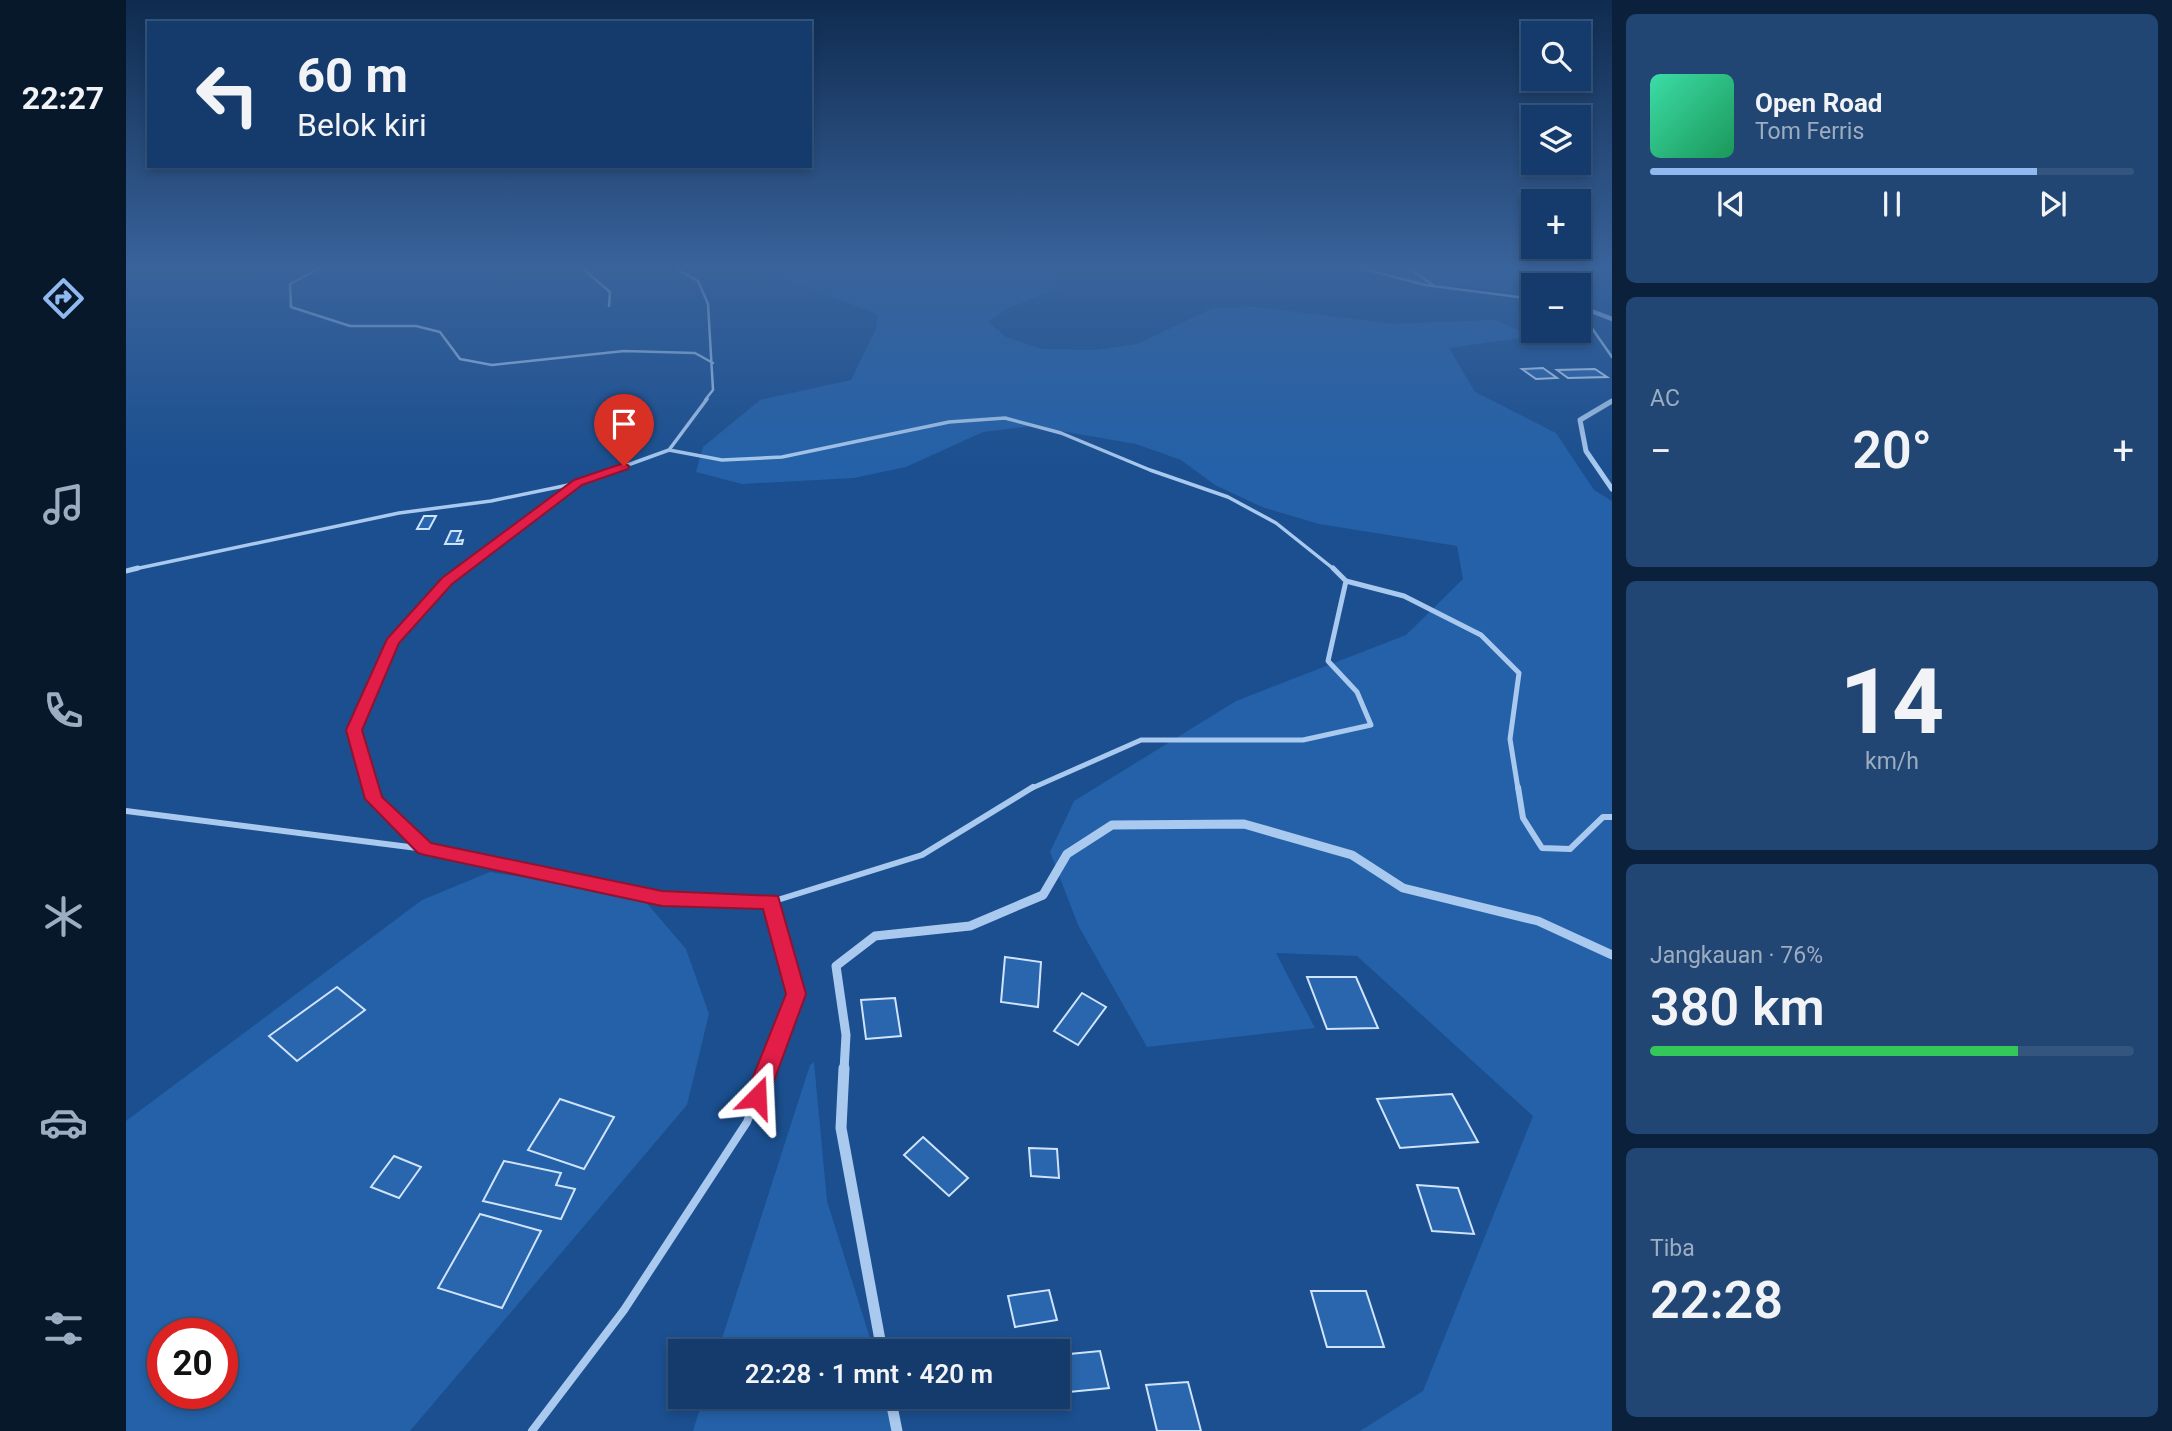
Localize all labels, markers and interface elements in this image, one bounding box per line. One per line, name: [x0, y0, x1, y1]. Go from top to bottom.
map controls: [1521, 21, 1591, 343]
button: search: [1521, 21, 1591, 91]
text: 60 m: [297, 47, 408, 104]
icon: left: [182, 49, 273, 140]
text: 22:27: [22, 79, 104, 117]
text: Open Road: [1755, 88, 1883, 118]
button: layers: [1521, 105, 1591, 175]
text: Belok kiri: [297, 106, 427, 144]
text: Tom Ferris: [1755, 118, 1864, 145]
icon: previous: [1712, 185, 1750, 223]
icon: pause: [1873, 185, 1911, 223]
icon: next: [2034, 185, 2072, 223]
button: +: [1521, 189, 1591, 259]
button: −: [1521, 273, 1591, 343]
icon: directions: [39, 274, 88, 323]
text: AC: [1650, 385, 1680, 412]
pin: [594, 394, 654, 466]
icon: arrive: [605, 405, 643, 443]
text: 20°: [1852, 420, 1932, 481]
text: −: [1650, 429, 1672, 473]
text: +: [2112, 429, 2134, 473]
icon: music: [39, 480, 88, 529]
text: 14: [1840, 649, 1944, 755]
icon: phone: [39, 686, 88, 735]
text: km/h: [1865, 748, 1919, 775]
icon: climate: [39, 892, 88, 941]
text: Jangkauan · 76%: [1650, 942, 1823, 969]
text: 380 km: [1650, 977, 1825, 1038]
position arrow: [720, 1060, 794, 1134]
icon: car: [39, 1098, 88, 1147]
text: Tiba: [1650, 1235, 1695, 1262]
text: 22:28: [1650, 1270, 1783, 1331]
icon: filters: [39, 1304, 88, 1353]
speed limit sign: 20: [147, 1318, 238, 1409]
text: 22:28 · 1 mnt · 420 m: [745, 1359, 993, 1389]

